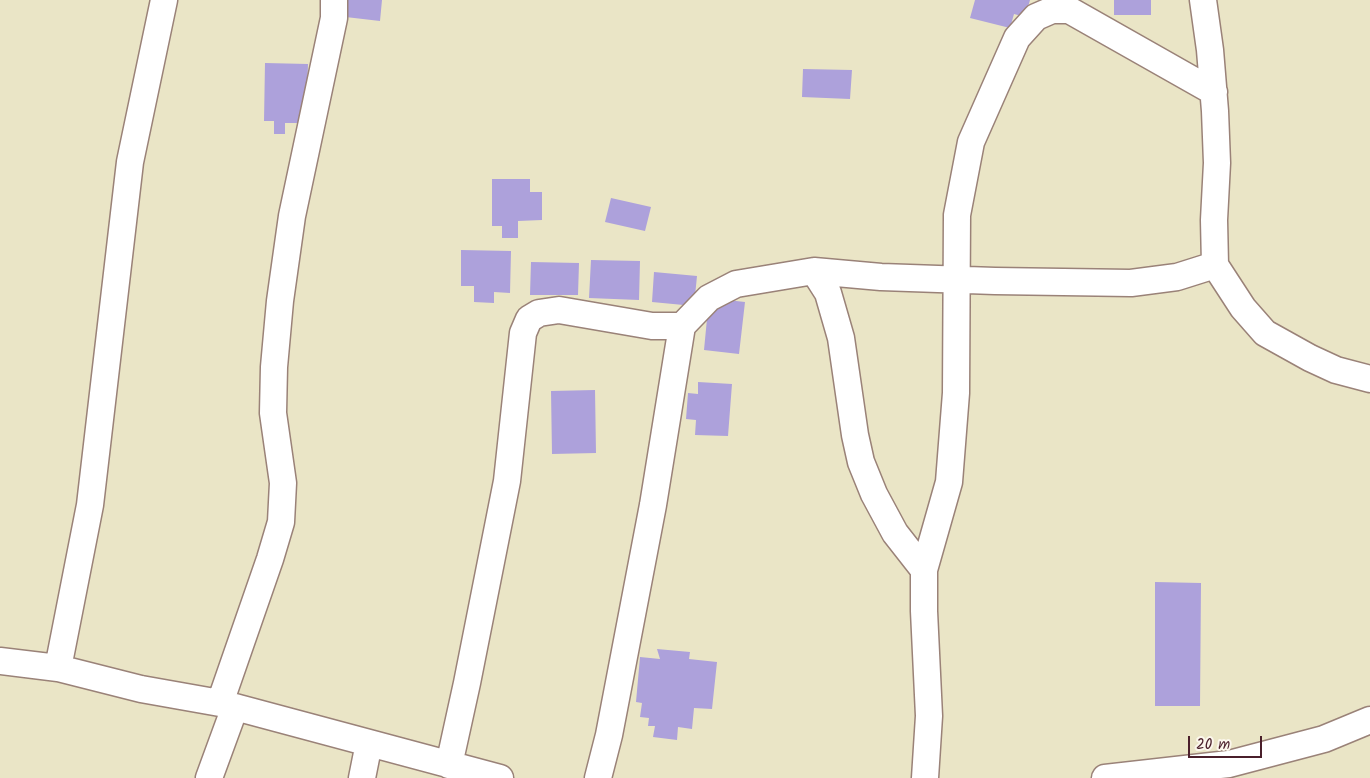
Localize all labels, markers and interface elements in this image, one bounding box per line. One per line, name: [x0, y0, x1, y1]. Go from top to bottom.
scale bar: [1190, 726, 1264, 758]
text: 20 m: [1196, 733, 1230, 757]

